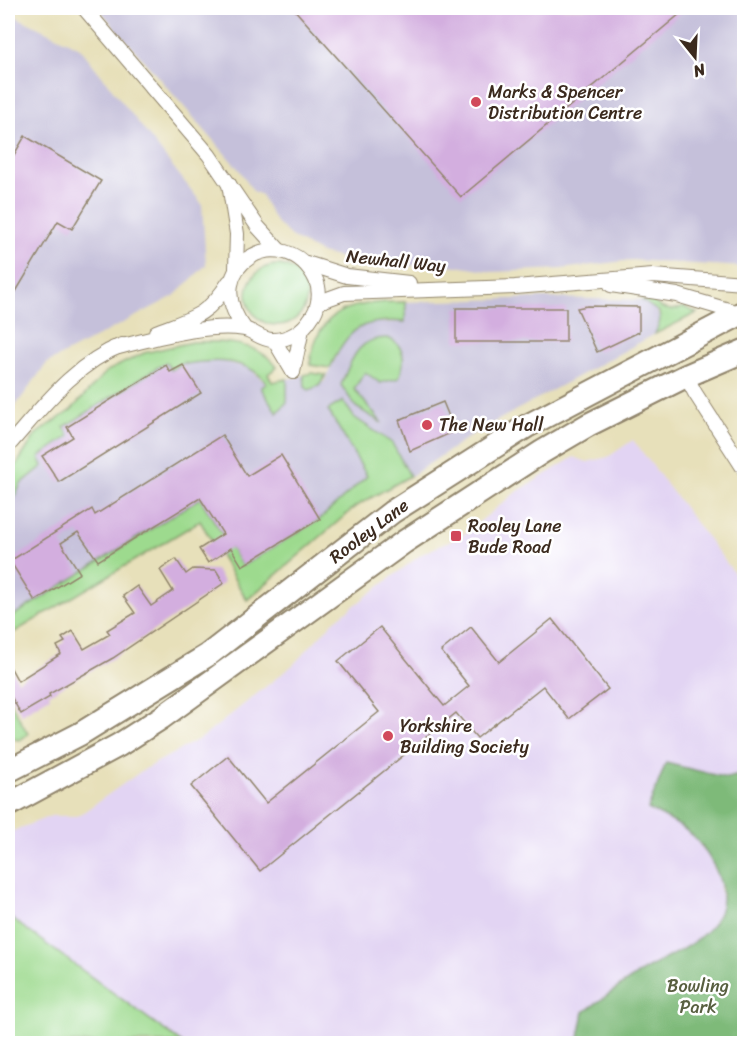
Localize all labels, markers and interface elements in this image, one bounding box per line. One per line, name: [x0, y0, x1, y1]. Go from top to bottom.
north arrow: [665, 27, 725, 87]
text: N: [689, 55, 710, 87]
place label: Marks & Spencer Distribution Centre: [488, 76, 642, 129]
marker: Marks & Spencer Distribution Centre: [469, 95, 483, 109]
street label: Newhall Way: [345, 240, 448, 282]
place label: The New Hall: [439, 409, 544, 441]
marker: The New Hall: [420, 418, 434, 432]
street label: Rooley Lane: [322, 490, 416, 572]
place label: Rooley Lane Bude Road: [468, 510, 561, 563]
marker: Rooley Lane Bude Road: [449, 529, 463, 543]
place label: Yorkshire Building Society: [400, 710, 529, 763]
marker: Yorkshire Building Society: [381, 729, 395, 743]
park label: Bowling Park: [667, 970, 729, 1023]

